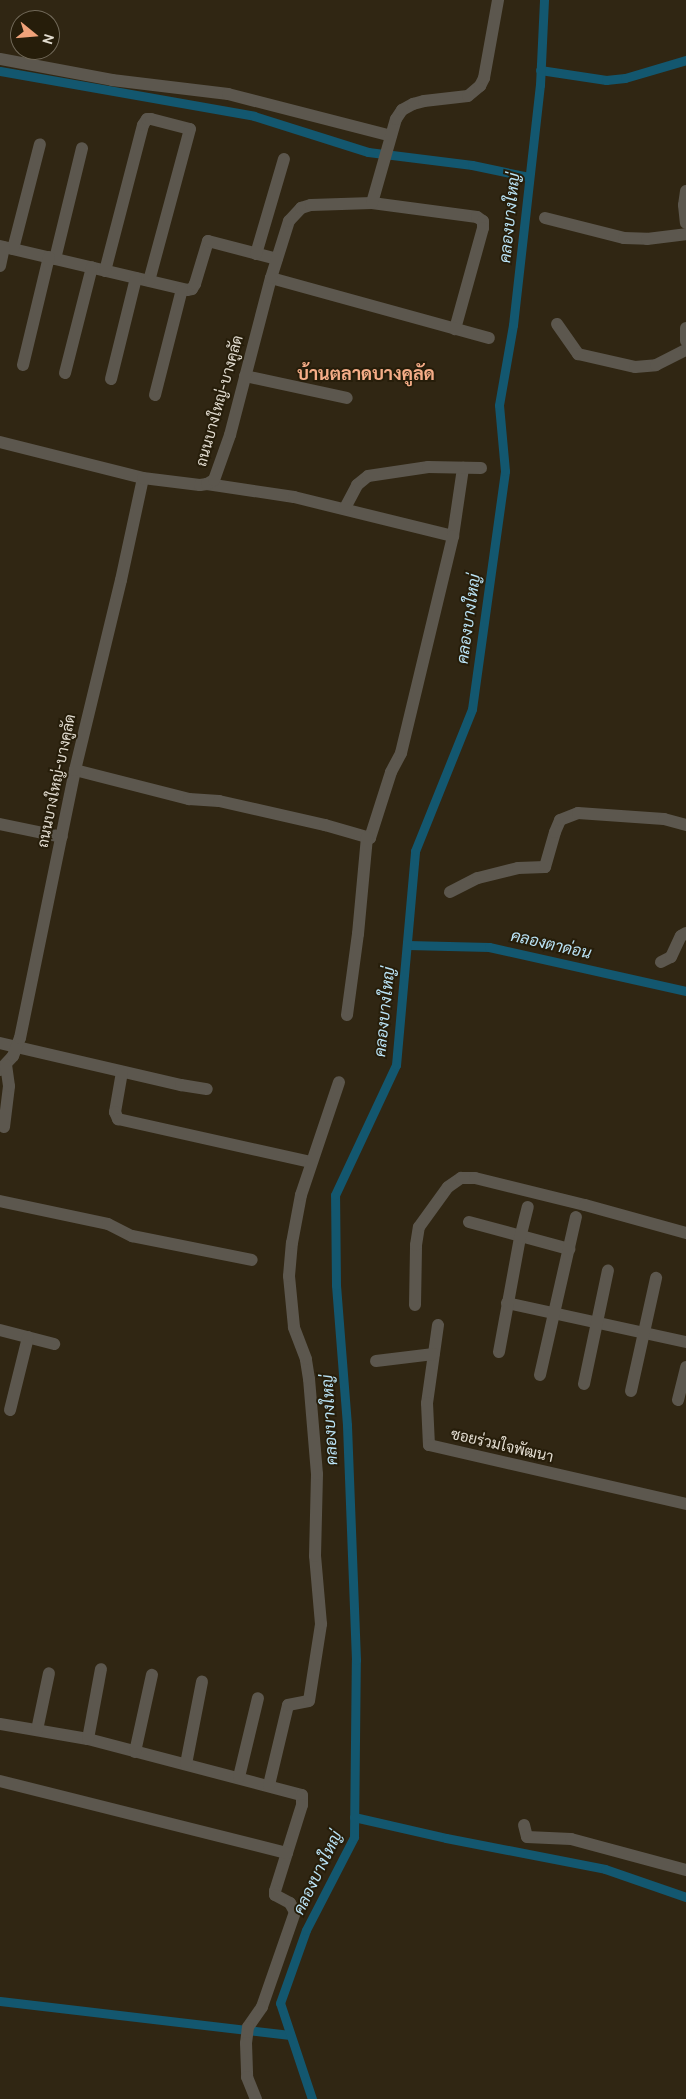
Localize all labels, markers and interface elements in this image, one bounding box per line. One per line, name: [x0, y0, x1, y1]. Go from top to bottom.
north arrow: [10, 10, 60, 60]
text: N: [38, 32, 58, 46]
water label: คลองบางใหญ่: [496, 172, 524, 264]
street label: ถนนบางใหญ่-บางคูลัด: [193, 333, 247, 469]
district label: บ้านตลาดบางคูลัด: [297, 363, 435, 385]
water label: คลองบางใหญ่: [453, 573, 485, 665]
street label: ถนนบางใหญ่-บางคูลัด: [34, 713, 80, 849]
water label: คลองตาด่อน: [509, 926, 593, 964]
water label: คลองบางใหญ่: [371, 966, 399, 1058]
water label: คลองบางใหญ่: [318, 1374, 342, 1466]
street label: ซอยร่วมใจพัฒนา: [449, 1425, 555, 1467]
water label: คลองบางใหญ่: [290, 1828, 346, 1918]

